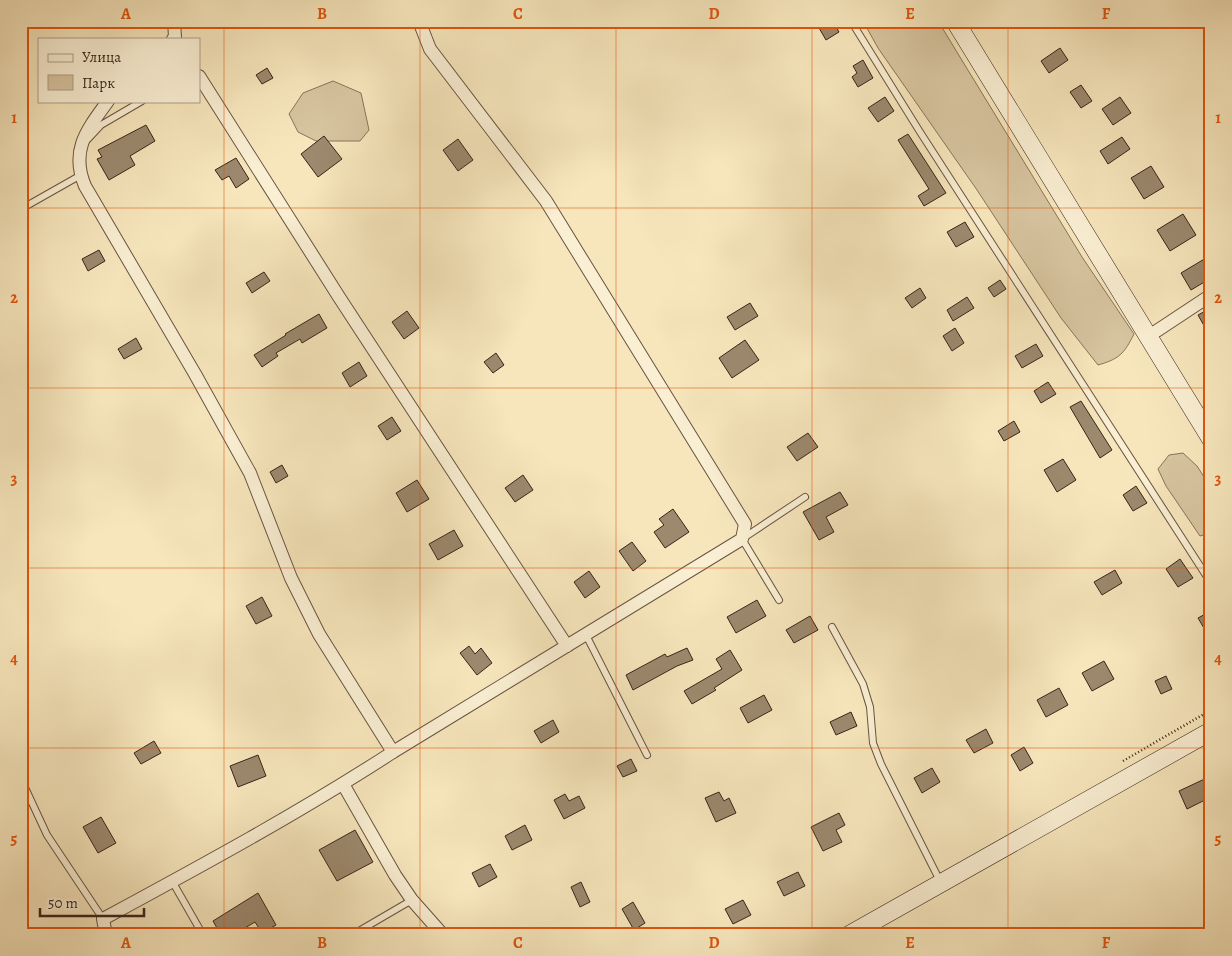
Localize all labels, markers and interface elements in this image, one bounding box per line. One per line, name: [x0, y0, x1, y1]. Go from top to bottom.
text: A: [120, 3, 132, 25]
text: B: [317, 3, 327, 25]
text: C: [513, 3, 523, 25]
text: D: [708, 3, 720, 25]
text: E: [905, 3, 915, 25]
text: F: [1102, 3, 1111, 25]
legend: [38, 38, 200, 102]
text: Улица: [82, 47, 121, 67]
text: Парк: [82, 73, 115, 93]
text: 1: [11, 107, 17, 129]
text: 1: [1215, 107, 1221, 129]
text: 2: [10, 287, 18, 309]
text: 2: [1214, 287, 1222, 309]
text: 3: [11, 468, 18, 490]
text: 3: [1215, 468, 1222, 490]
text: 4: [10, 648, 18, 670]
text: 4: [1214, 648, 1222, 670]
text: 5: [11, 828, 18, 850]
text: 5: [1215, 828, 1222, 850]
scale bar: [40, 886, 144, 918]
text: 50 m: [48, 893, 78, 913]
text: A: [120, 932, 132, 954]
text: B: [317, 932, 327, 954]
text: C: [513, 932, 523, 954]
text: D: [708, 932, 720, 954]
text: E: [905, 932, 915, 954]
text: F: [1102, 932, 1111, 954]

